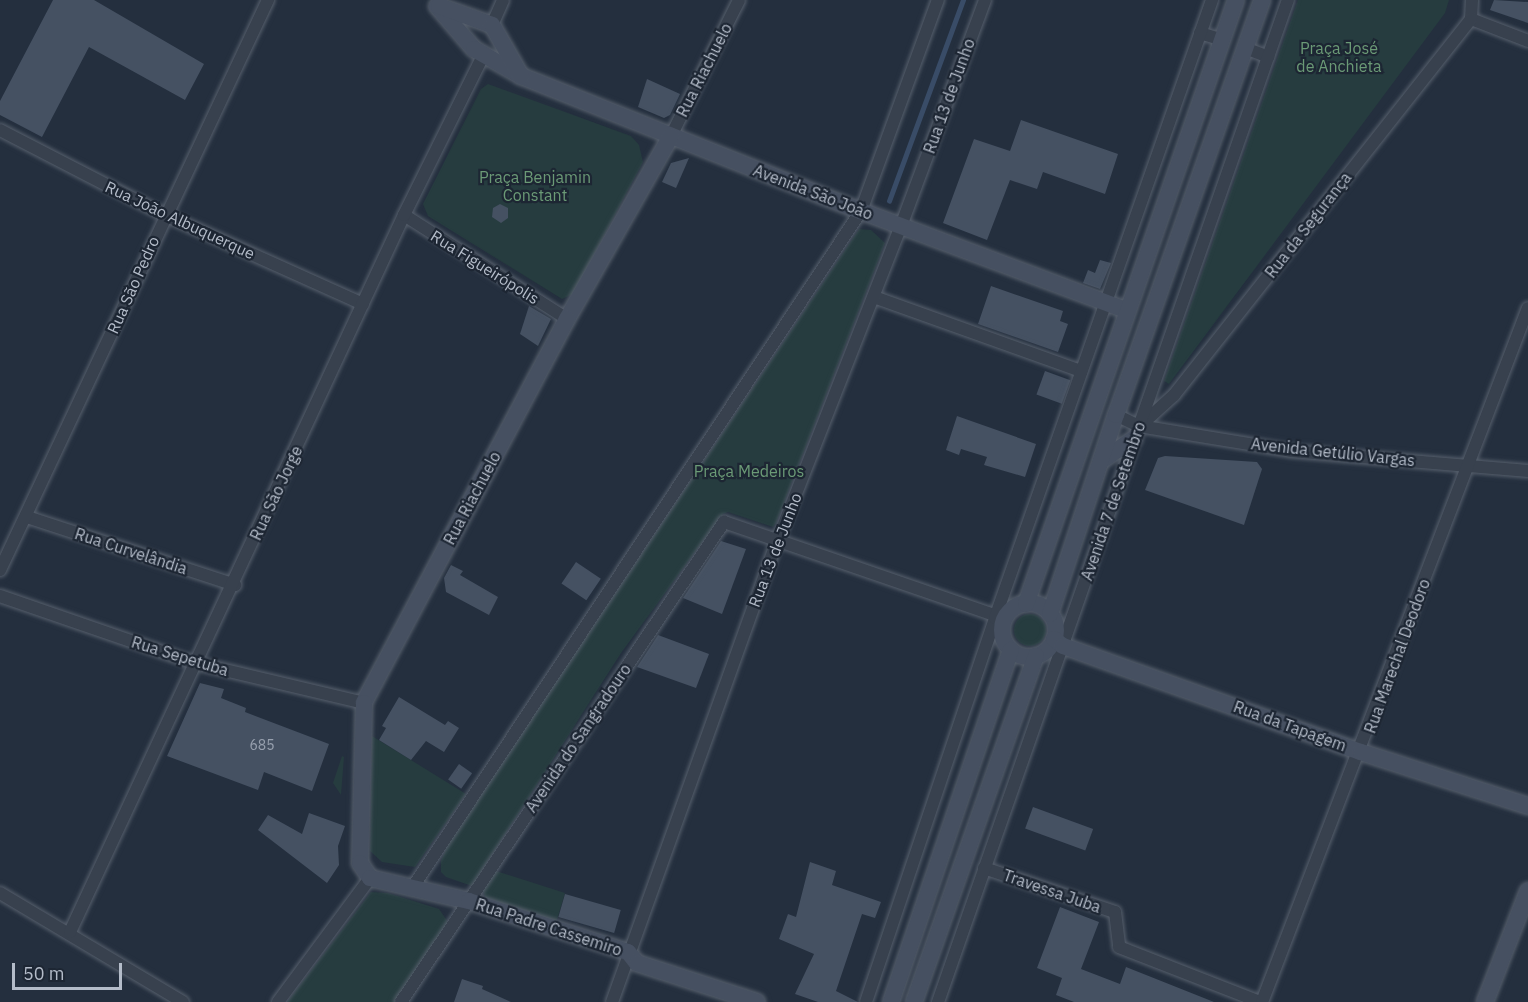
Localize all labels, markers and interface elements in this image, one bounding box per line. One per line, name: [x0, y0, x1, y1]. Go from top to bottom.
street label: Rua Riachuelo: [672, 20, 736, 120]
street label: Rua 13 de Junho: [919, 36, 979, 156]
park label: Praça José de Anchieta: [1296, 38, 1382, 76]
street label: Avenida São João: [751, 160, 875, 224]
park label: Praça Benjamin Constant: [479, 167, 591, 205]
street label: Rua da Segurança: [1261, 168, 1355, 282]
street label: Rua João Albuquerque: [102, 177, 258, 263]
street label: Rua Figueirópolis: [427, 226, 543, 308]
street label: Rua São Pedro: [103, 233, 163, 337]
street label: Avenida 7 de Setembro: [1077, 419, 1149, 583]
street label: Avenida Getúlio Vargas: [1250, 434, 1416, 470]
street label: Rua São Jorge: [246, 443, 306, 543]
street label: Rua Riachuelo: [439, 448, 505, 548]
park label: Praça Medeiros: [694, 461, 804, 481]
street label: Rua 13 de Junho: [744, 490, 806, 610]
street label: Rua Curvelândia: [72, 524, 190, 578]
street label: Rua Marechal Deodoro: [1360, 576, 1434, 736]
street label: Rua Sepetuba: [129, 632, 231, 680]
street label: Avenida do Sangradouro: [521, 660, 635, 816]
street label: Rua da Tapagem: [1231, 697, 1349, 755]
house number: 685: [249, 737, 275, 753]
street label: Travessa Juba: [1001, 865, 1103, 917]
street label: Rua Padre Cassemiro: [473, 894, 625, 960]
scale bar: [15, 951, 124, 989]
text: 50 m: [23, 962, 65, 985]

